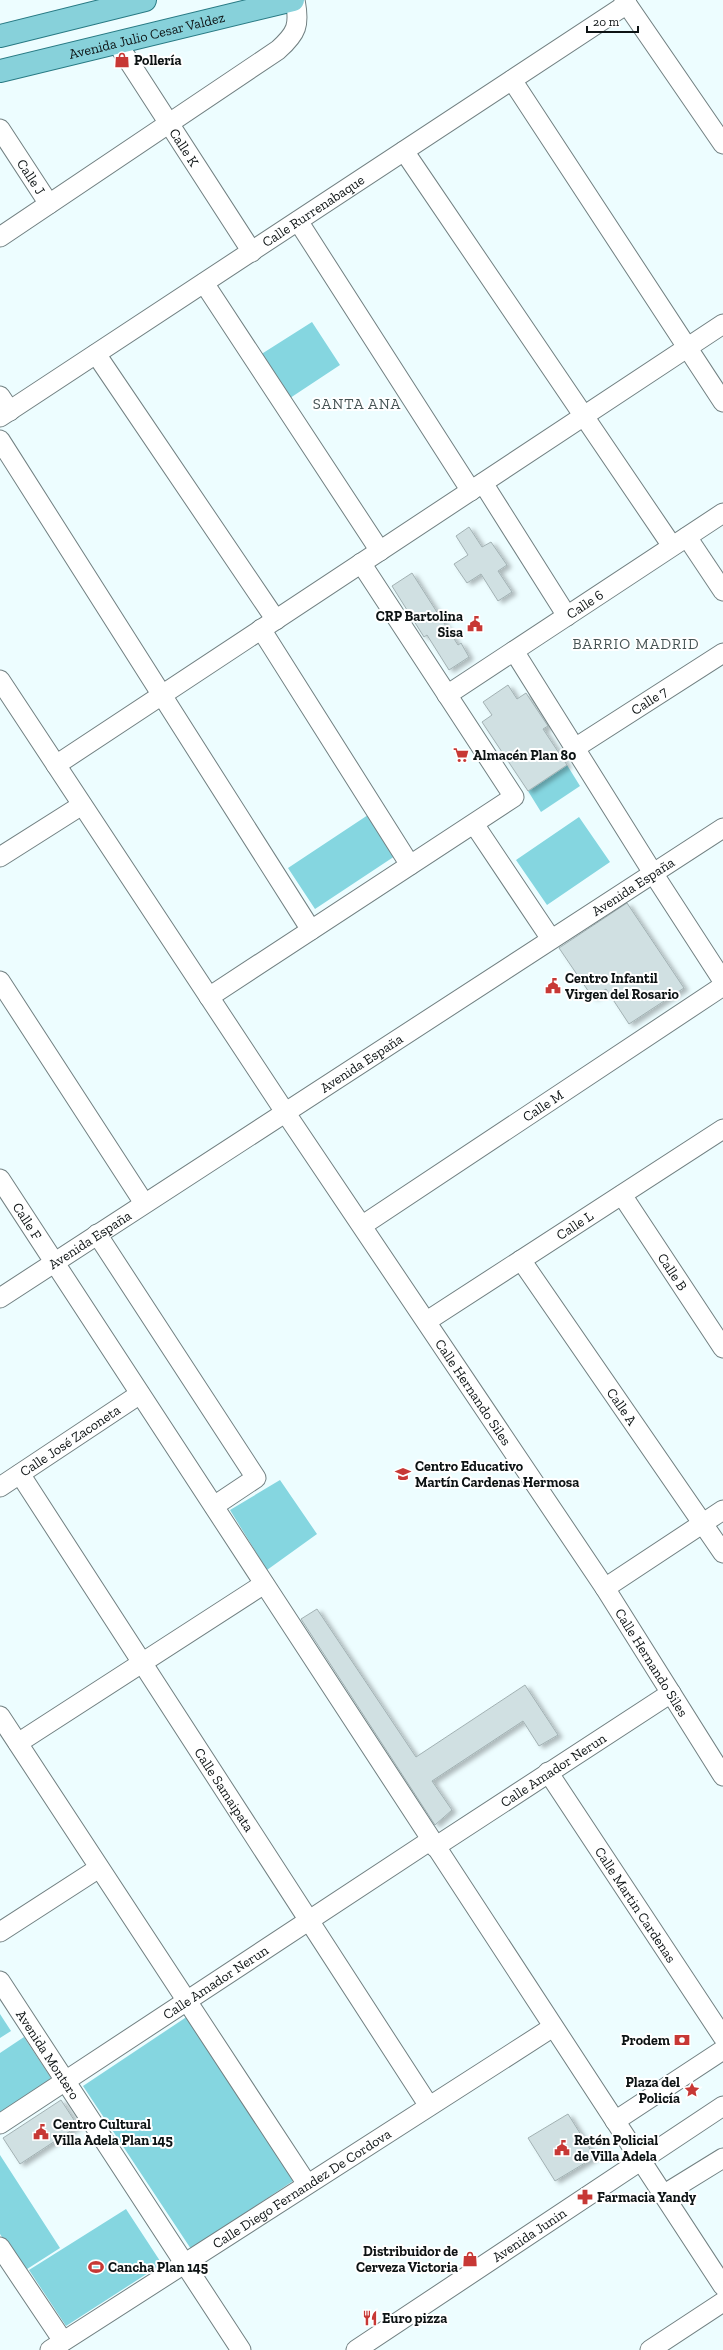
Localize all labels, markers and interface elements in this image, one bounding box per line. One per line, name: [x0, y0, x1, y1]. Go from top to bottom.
street label: Avenida Julio Cesar Valdez: [67, 8, 227, 62]
scale bar: [587, 8, 638, 34]
text: 20 m: [593, 15, 620, 29]
shop icon: Pollería: [113, 51, 131, 69]
place label: Pollería: [134, 52, 182, 69]
street label: Calle K: [166, 125, 203, 169]
street label: Calle J: [13, 156, 49, 198]
street label: Calle Rurrenabaque: [259, 171, 368, 251]
district label: SANTA ANA: [313, 395, 401, 413]
street label: Calle 6: [563, 586, 606, 622]
place label: CRP Bartolina Sisa: [376, 608, 463, 641]
public building icon: CRP Bartolina Sisa: [466, 615, 484, 633]
district label: BARRIO MADRID: [572, 635, 700, 653]
street label: Calle 7: [628, 682, 671, 718]
supermarket icon: Almacén Plan 80: [452, 746, 470, 764]
place label: Almacén Plan 80: [473, 747, 576, 764]
street label: Avenida España: [588, 853, 678, 920]
place label: Centro Infantil Virgen del Rosario: [565, 970, 680, 1003]
public building icon: Centro Infantil Virgen del Rosario: [544, 977, 562, 995]
street label: Avenida España: [317, 1030, 406, 1096]
street label: Calle M: [519, 1086, 567, 1125]
street label: Calle F: [9, 1199, 46, 1243]
street label: Avenida España: [45, 1206, 134, 1273]
street label: Calle L: [553, 1207, 597, 1243]
street label: Calle B: [654, 1250, 691, 1294]
street label: Calle Hernando Siles: [431, 1336, 515, 1448]
street label: Calle A: [603, 1385, 641, 1429]
street label: Calle José Zaconeta: [17, 1401, 124, 1480]
place label: Centro Educativo Martín Cardenas Hermosa: [415, 1458, 579, 1491]
school or university icon: Centro Educativo Martín Cardenas Hermosa: [394, 1465, 412, 1483]
street label: Calle Hernando Siles: [611, 1605, 692, 1720]
street label: Calle Amador Nerun: [497, 1729, 609, 1811]
street label: Calle Samaipata: [191, 1745, 258, 1835]
street label: Calle Martin Cardenas: [591, 1844, 680, 1966]
street label: Calle Amador Nerun: [160, 1941, 271, 2023]
street label: Avenida Montero: [13, 2007, 84, 2103]
bank icon: Prodem: [673, 2031, 691, 2049]
place label: Prodem: [621, 2032, 671, 2049]
place label: Plaza del Policía: [625, 2074, 680, 2107]
place icon: Plaza del Policía: [683, 2081, 701, 2099]
place label: Centro Cultural Villa Adela Plan 145: [53, 2116, 173, 2149]
public building icon: Centro Cultural Villa Adela Plan 145: [32, 2123, 50, 2141]
street label: Calle Diego Fernandez De Cordova: [209, 2125, 394, 2252]
place label: Retén Policial de Villa Adela: [574, 2132, 658, 2165]
public building icon: Retén Policial de Villa Adela: [553, 2139, 571, 2157]
pharmacy icon: Farmacia Yandy: [576, 2188, 594, 2206]
place label: Farmacia Yandy: [597, 2189, 697, 2206]
street label: Avenida Junin: [489, 2204, 569, 2266]
place label: Distribuidor de Cerveza Victoria: [356, 2243, 458, 2276]
shop icon: Distribuidor de Cerveza Victoria: [461, 2250, 479, 2268]
sports icon: Cancha Plan 145: [87, 2258, 105, 2276]
place label: Cancha Plan 145: [108, 2259, 208, 2276]
restaurant icon: Euro pizza: [361, 2309, 379, 2327]
place label: Euro pizza: [382, 2310, 447, 2327]

